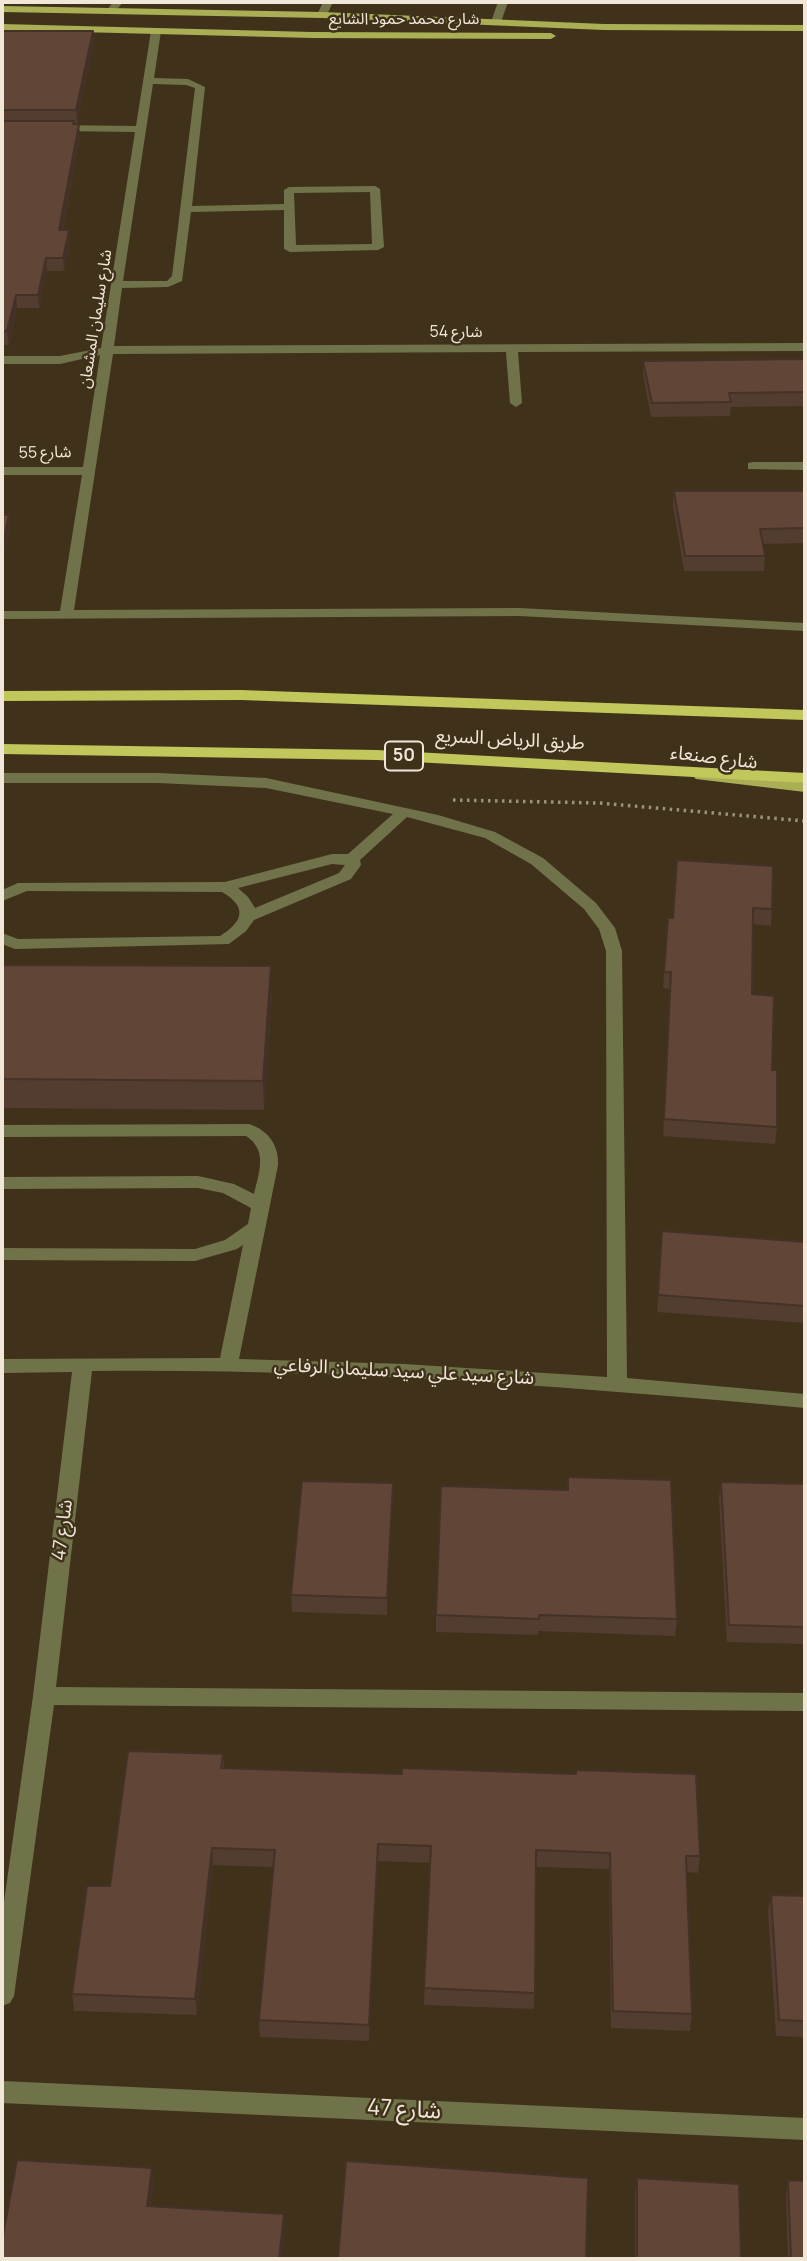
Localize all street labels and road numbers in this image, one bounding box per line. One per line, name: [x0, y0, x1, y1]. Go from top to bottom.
street label: شارع محمد حمود الشايع: [329, 10, 479, 30]
street label: شارع سليمان المشعان: [76, 248, 116, 390]
street label: شارع 54: [429, 323, 483, 343]
street label: شارع 55: [18, 443, 72, 463]
street label: طريق الرياض السريع: [435, 725, 585, 755]
street label: شارع صنعاء: [669, 741, 759, 775]
road number: 50: [385, 742, 423, 770]
street label: شارع سيد علي سيد سليمان الرفاعي: [273, 1354, 535, 1390]
street label: شارع 47: [48, 1498, 78, 1562]
street label: شارع 47: [366, 2094, 442, 2126]

